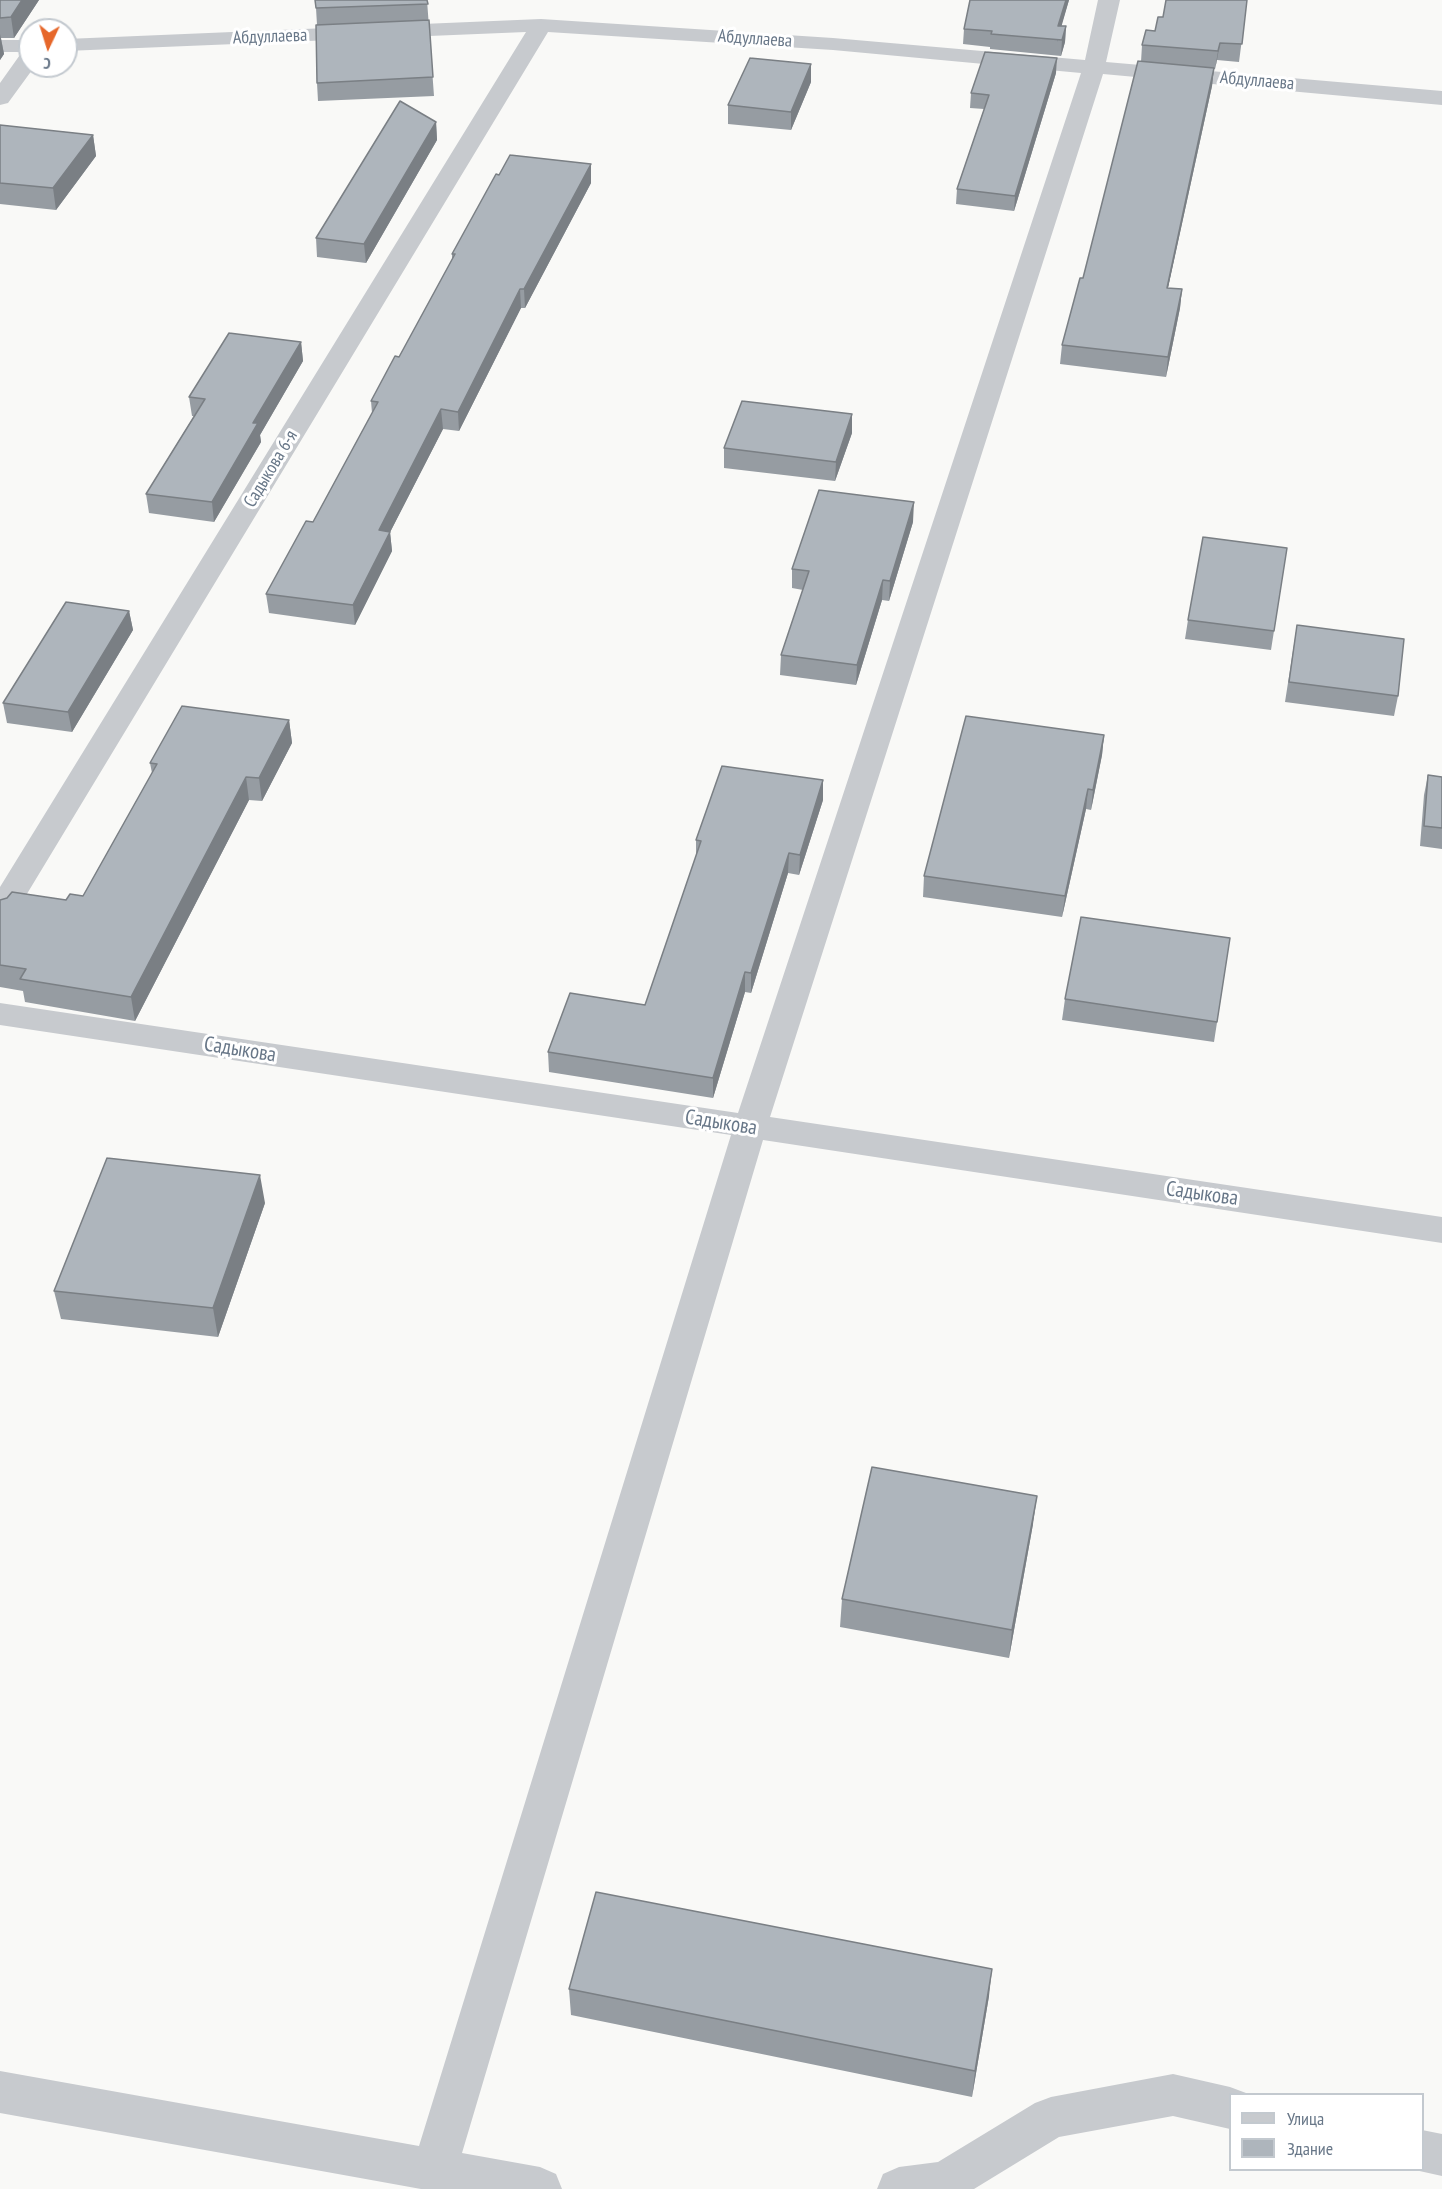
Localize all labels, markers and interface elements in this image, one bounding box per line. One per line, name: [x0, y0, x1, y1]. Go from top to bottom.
north arrow: [18, 18, 78, 78]
street label: Абдуллаева: [232, 25, 308, 49]
street label: Абдуллаева: [717, 26, 793, 52]
text: С: [43, 54, 51, 74]
street label: Абдуллаева: [1219, 67, 1295, 95]
street label: Садыкова 6-я: [240, 426, 302, 512]
street label: Садыкова: [202, 1032, 278, 1068]
street label: Садыкова: [683, 1105, 759, 1141]
street label: Садыкова: [1164, 1176, 1240, 1212]
legend: [1229, 2093, 1424, 2171]
text: Улица: [1287, 2107, 1324, 2130]
text: Здание: [1287, 2137, 1333, 2160]

